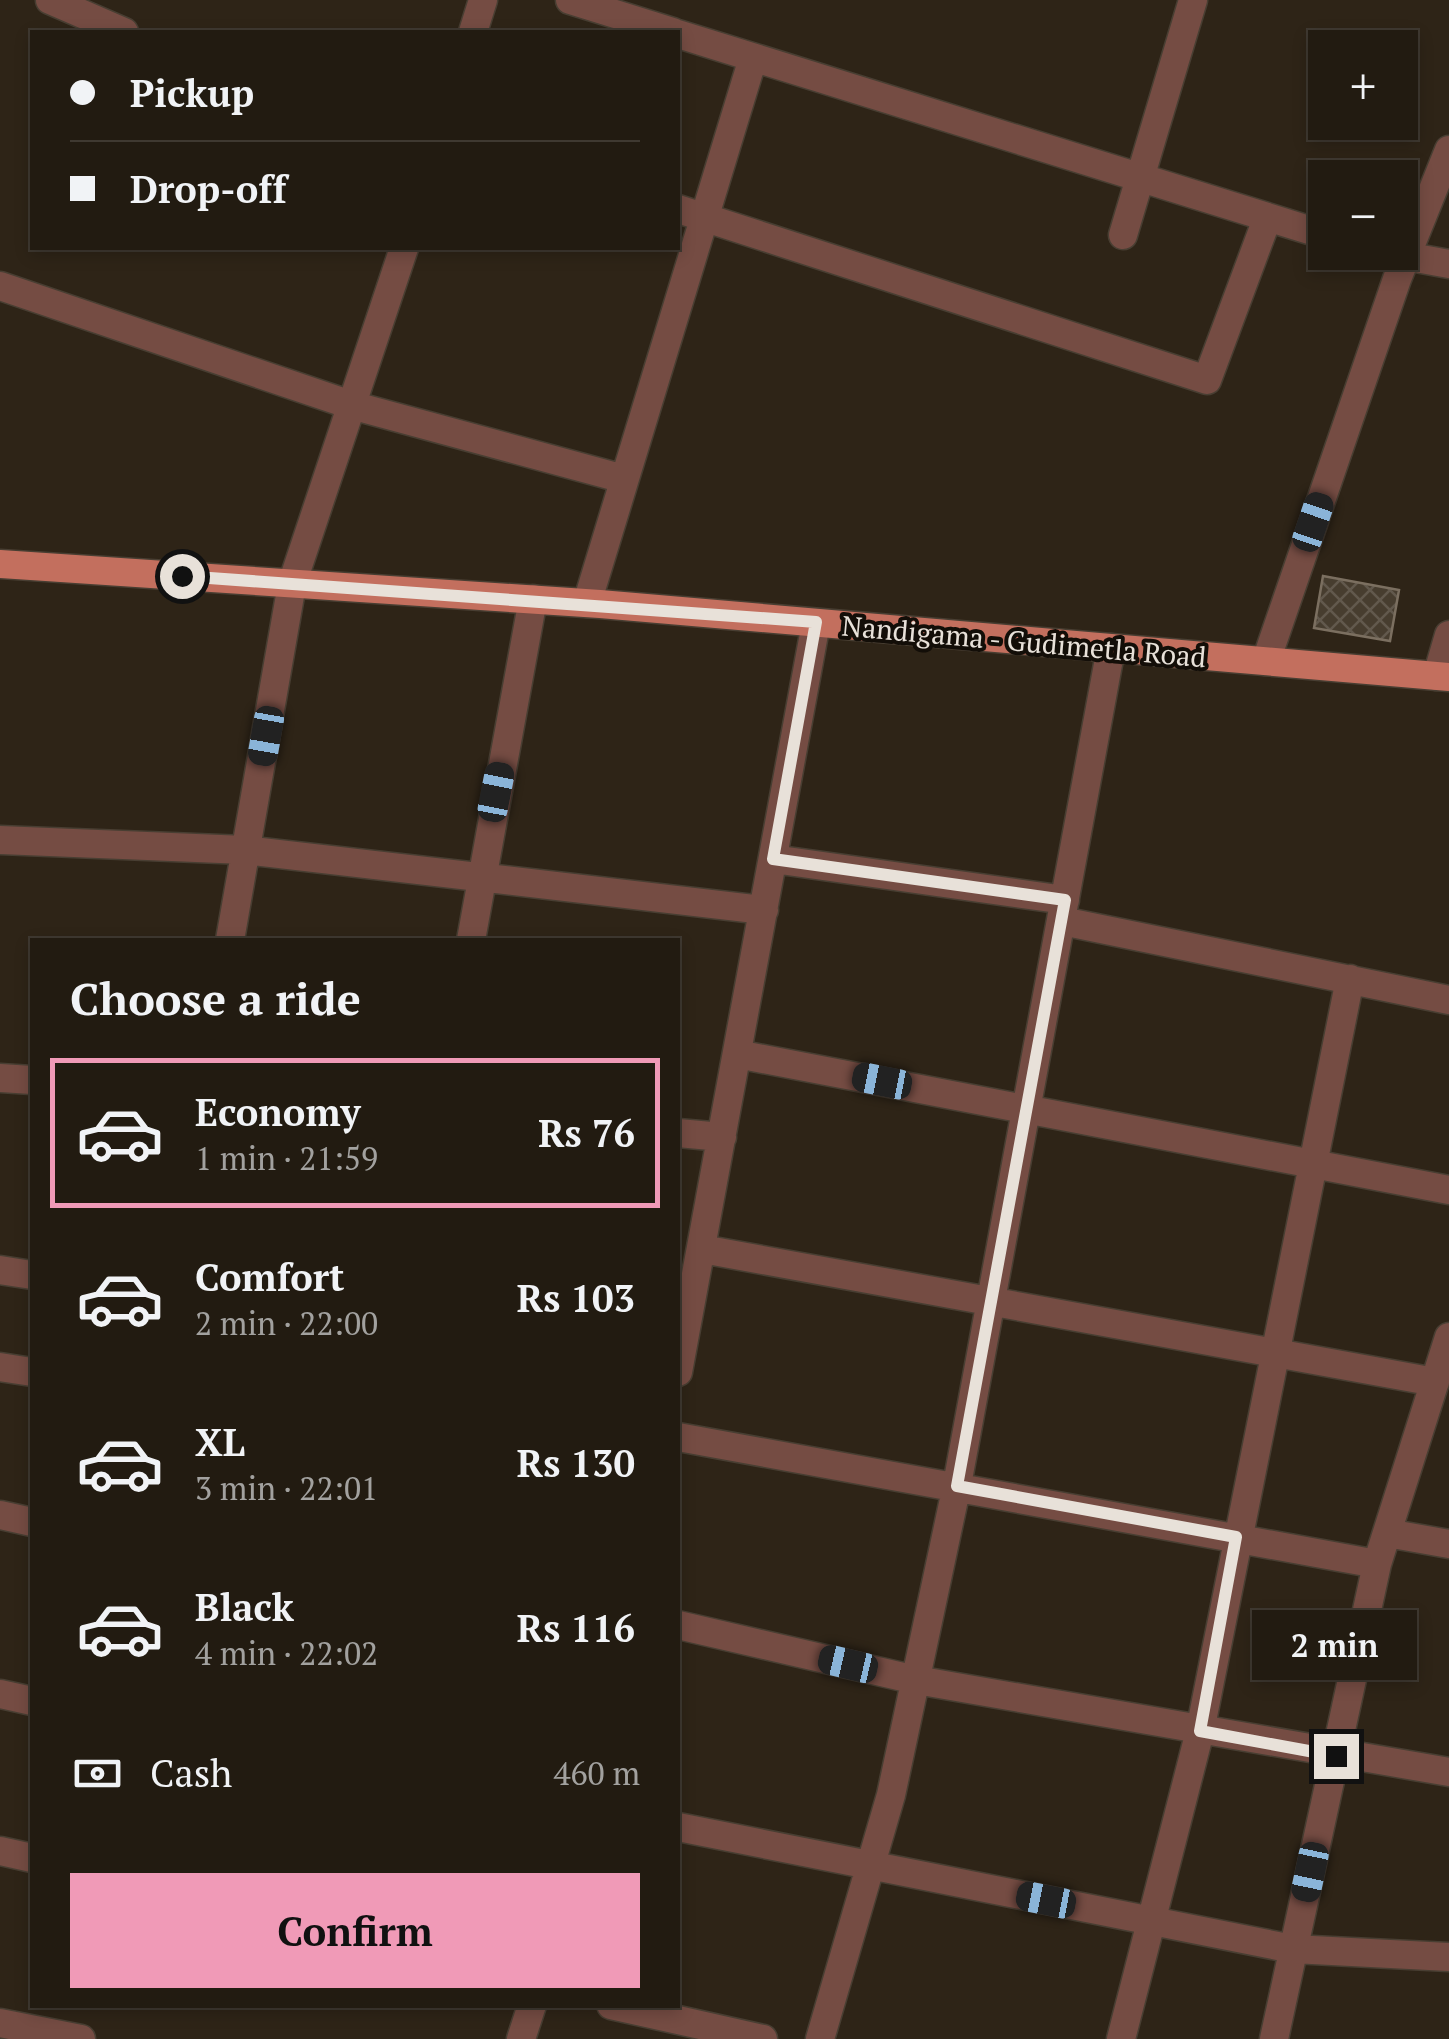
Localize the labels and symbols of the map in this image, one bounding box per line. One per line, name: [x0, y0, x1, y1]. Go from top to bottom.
car: [1289, 489, 1337, 555]
route start: [160, 554, 205, 599]
street label: Nandigama - Gudimetla Road: [840, 607, 1208, 675]
car: [246, 704, 286, 768]
car: [476, 760, 516, 824]
car: [850, 1061, 914, 1101]
callout: 2 min: [1254, 1611, 1418, 1681]
car: [815, 1643, 881, 1685]
route end: [1314, 1734, 1359, 1779]
car: [1289, 1840, 1331, 1904]
car: [1014, 1880, 1078, 1920]

